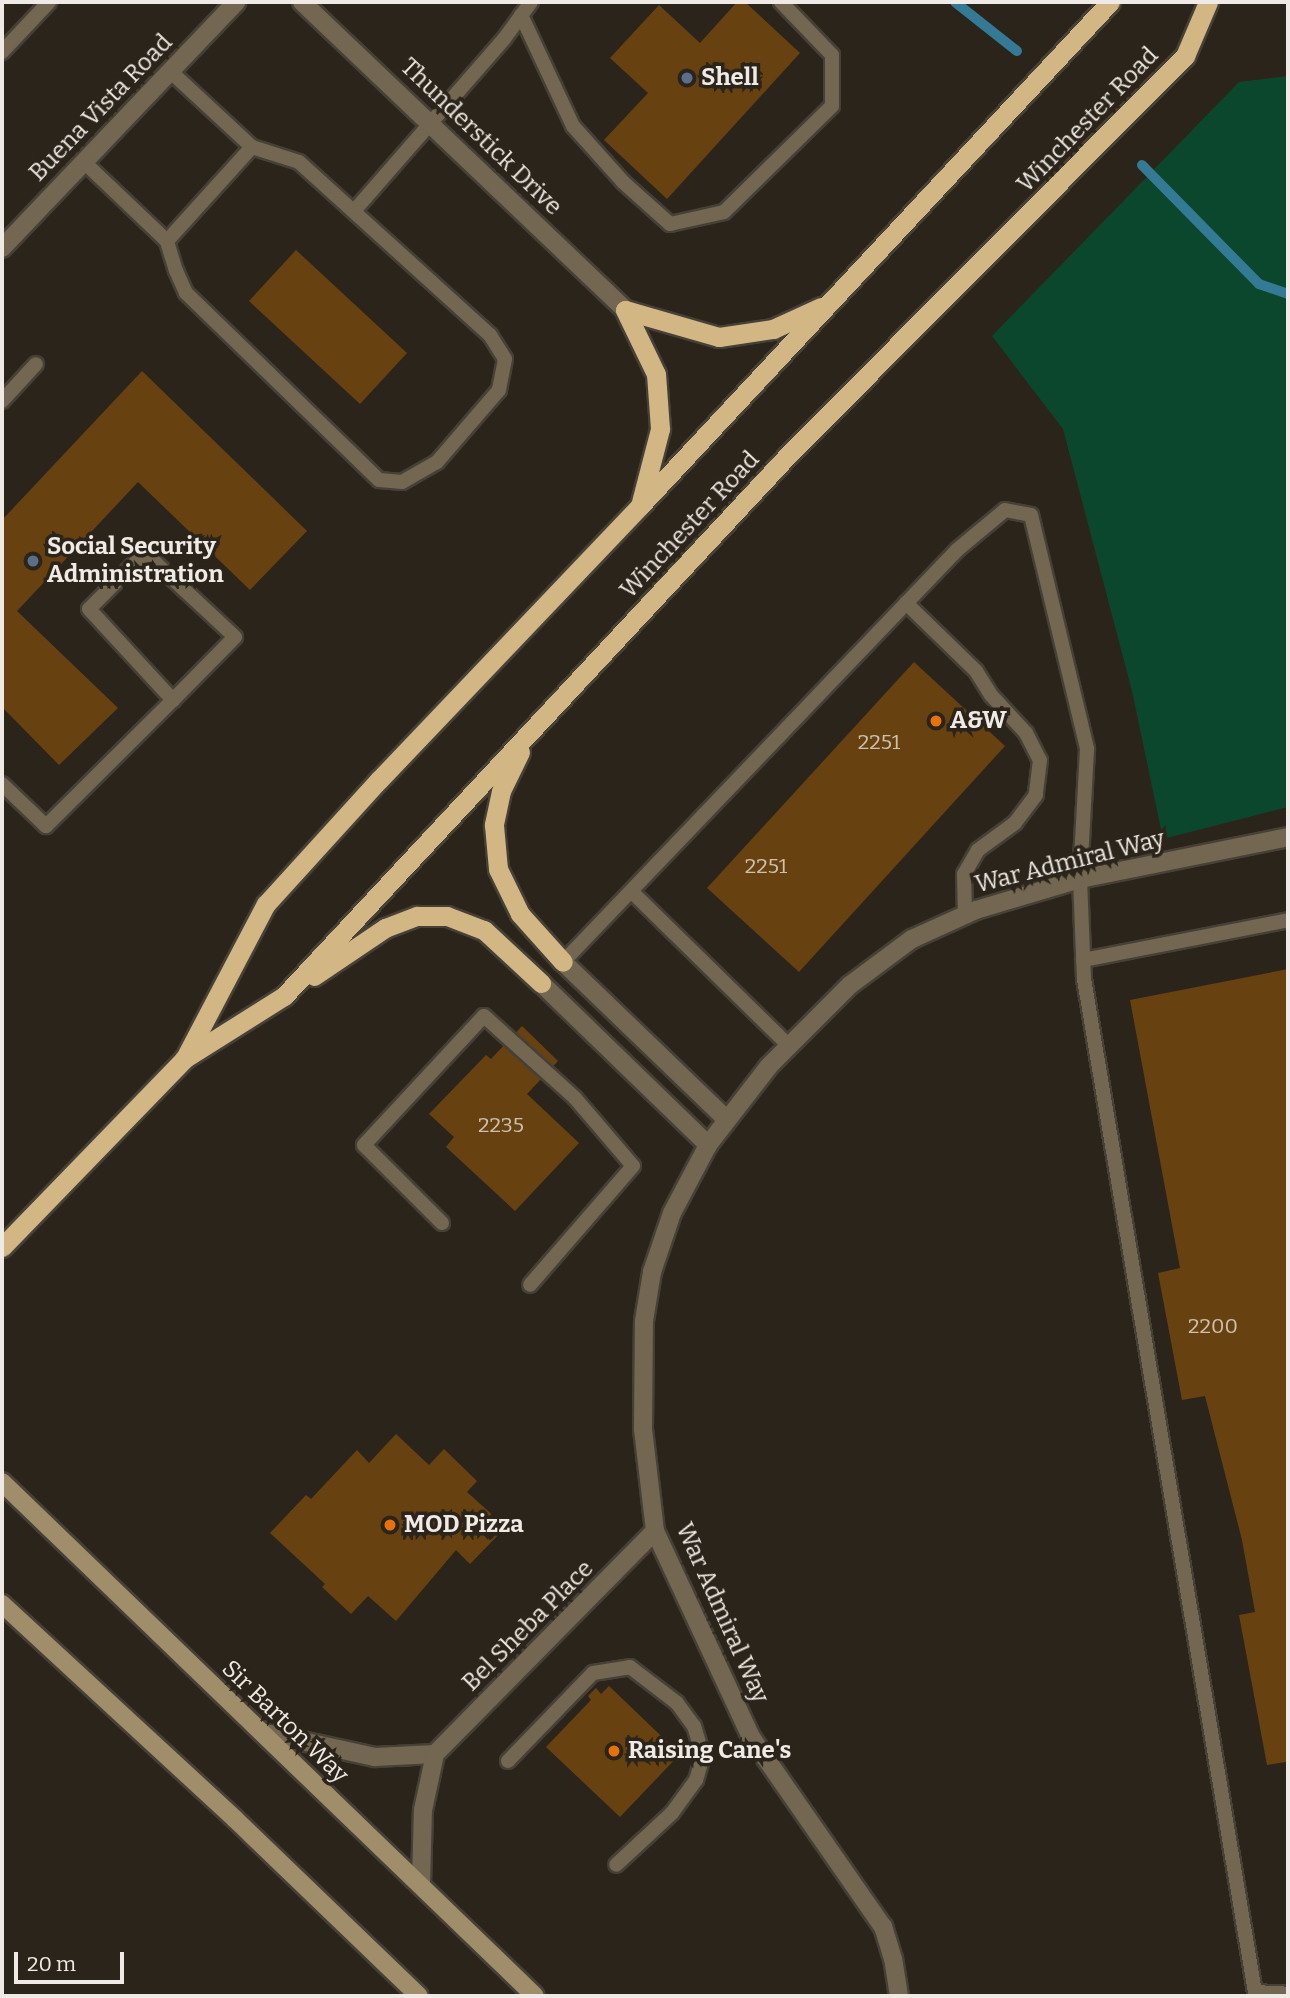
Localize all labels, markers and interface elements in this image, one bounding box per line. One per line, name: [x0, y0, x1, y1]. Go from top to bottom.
street label: Buena Vista Road: [24, 29, 178, 187]
street label: Winchester Road: [1011, 41, 1165, 199]
street label: Thunderstick Drive: [394, 53, 568, 221]
place label: Shell: [701, 64, 759, 92]
marker: Shell: [679, 70, 695, 86]
street label: Winchester Road: [614, 445, 766, 605]
place label: Social Security Administration: [47, 533, 224, 589]
marker: Social Security Administration: [25, 553, 41, 569]
place label: A&W: [950, 707, 1007, 735]
marker: A&W: [928, 713, 944, 729]
house number: 2251: [858, 729, 900, 755]
street label: War Admiral Way: [972, 825, 1168, 899]
house number: 2251: [745, 853, 787, 879]
house number: 2235: [478, 1112, 524, 1138]
house number: 2200: [1188, 1313, 1238, 1339]
place label: MOD Pizza: [404, 1511, 524, 1539]
marker: MOD Pizza: [382, 1517, 398, 1533]
street label: War Admiral Way: [669, 1518, 775, 1708]
street label: Bel Sheba Place: [457, 1555, 599, 1697]
street label: Sir Barton Way: [216, 1654, 354, 1790]
place label: Raising Cane's: [628, 1737, 791, 1765]
marker: Raising Cane's: [606, 1743, 622, 1759]
scale bar: [18, 1938, 128, 1982]
text: 20 m: [27, 1951, 76, 1977]

